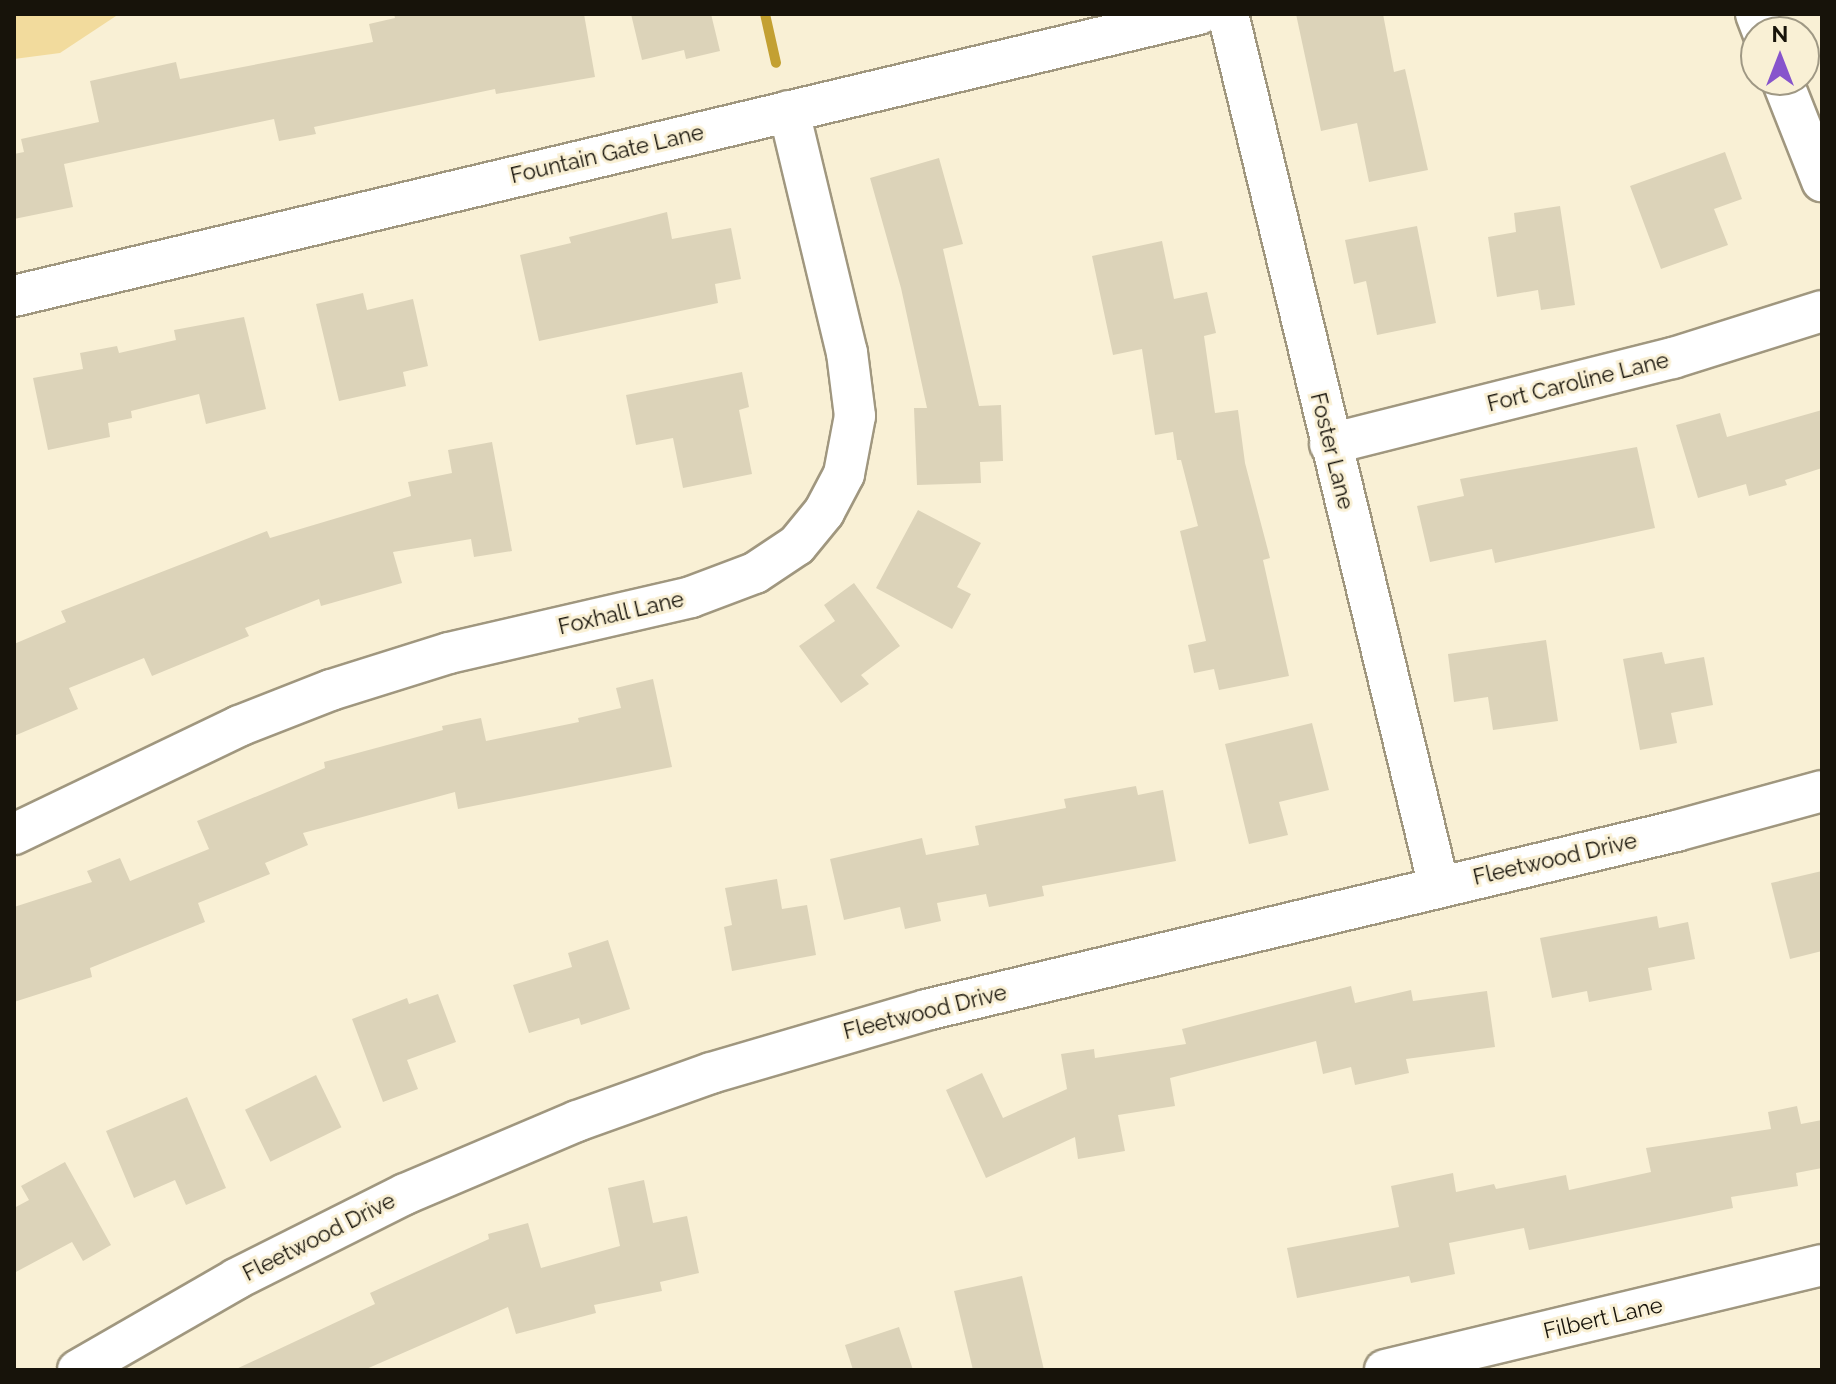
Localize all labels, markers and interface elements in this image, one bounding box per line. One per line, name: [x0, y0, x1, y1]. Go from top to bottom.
north arrow: [1740, 16, 1820, 96]
text: N: [1772, 21, 1788, 47]
street label: Fountain Gate Lane: [508, 119, 706, 189]
street label: Fort Caroline Lane: [1484, 347, 1672, 417]
street label: Foster Lane: [1305, 390, 1359, 512]
street label: Foxhall Lane: [555, 586, 687, 640]
street label: Fleetwood Drive: [1470, 827, 1640, 891]
street label: Fleetwood Drive: [841, 979, 1009, 1045]
street label: Fleetwood Drive: [238, 1187, 400, 1287]
street label: Filbert Lane: [1541, 1291, 1665, 1345]

